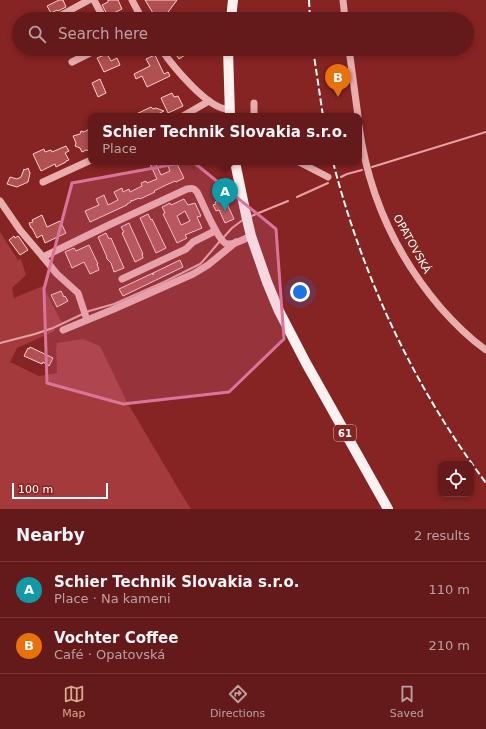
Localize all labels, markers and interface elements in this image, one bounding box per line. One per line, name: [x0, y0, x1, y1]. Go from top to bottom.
search box: [12, 12, 474, 56]
icon: search: [26, 23, 48, 45]
text: Search here: [58, 25, 148, 43]
pin: B: [325, 64, 351, 97]
popup: [88, 113, 362, 165]
text: Schier Technik Slovakia s.r.o.: [102, 123, 348, 141]
text: Place: [102, 141, 137, 156]
pin: A: [212, 178, 238, 211]
street label: OPATOVSKÁ: [390, 212, 434, 276]
your location: [290, 282, 310, 302]
road number: 61: [334, 425, 356, 441]
map controls: [438, 461, 474, 497]
button: locate: [438, 461, 474, 497]
scale bar: [12, 481, 108, 500]
text: 100 m: [18, 483, 53, 496]
text: Nearby: [16, 525, 85, 545]
text: 2 results: [414, 528, 470, 543]
text: Schier Technik Slovakia s.r.o.: [54, 573, 300, 591]
text: A: [24, 582, 34, 597]
text: 110 m: [428, 582, 470, 597]
text: Place · Na kameni: [54, 591, 171, 606]
text: Vochter Coffee: [54, 629, 178, 647]
text: B: [24, 638, 34, 653]
text: 210 m: [428, 638, 470, 653]
text: Café · Opatovská: [54, 647, 165, 662]
tab: Map: [62, 683, 85, 720]
tab: Directions: [210, 683, 265, 720]
tab: Saved: [390, 683, 424, 720]

